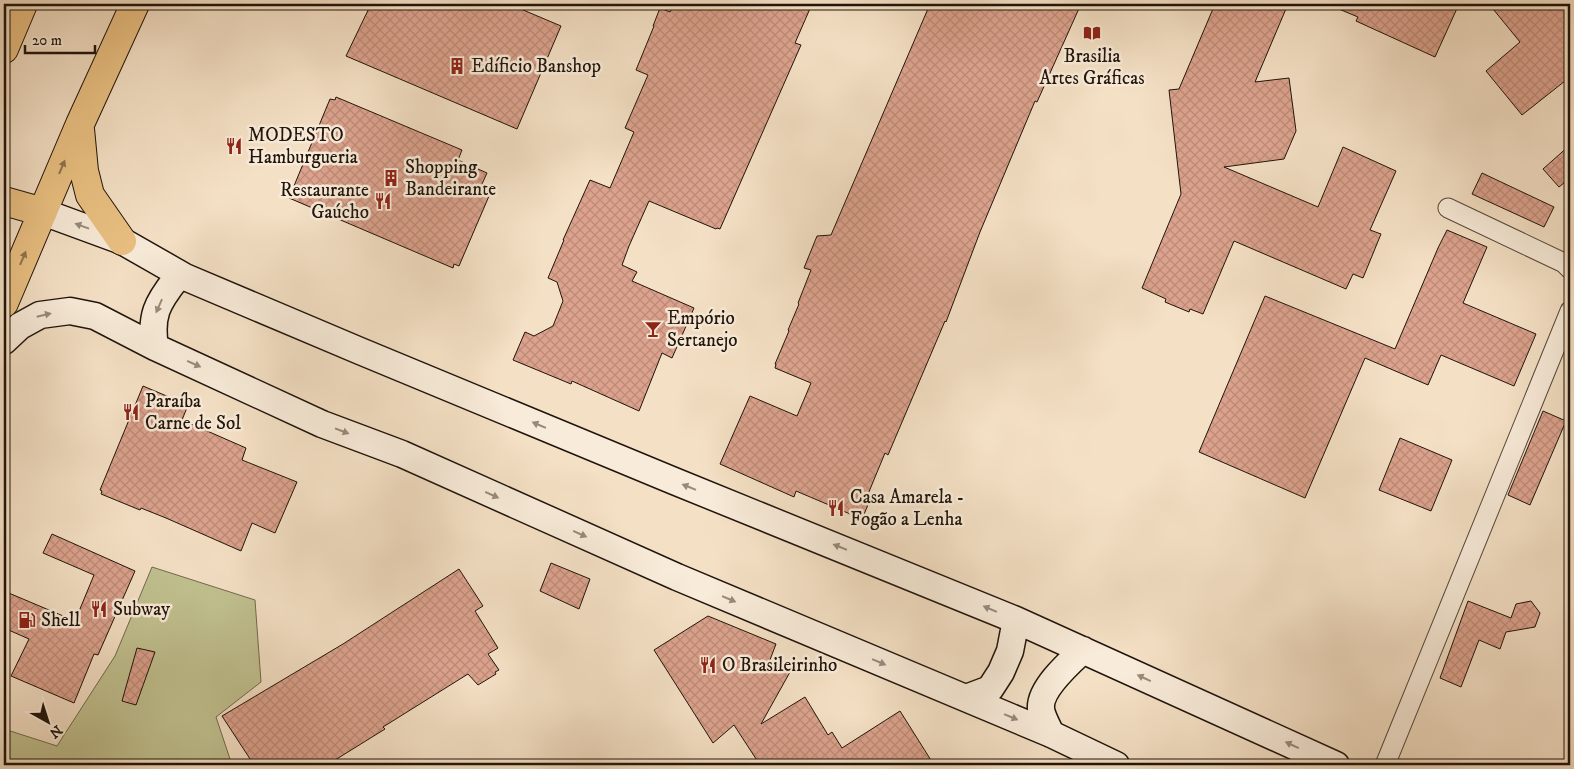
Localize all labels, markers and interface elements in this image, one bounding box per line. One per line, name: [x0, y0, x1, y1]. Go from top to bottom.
scale bar: [25, 22, 95, 54]
library icon: Brasilia Artes Gráficas: [1082, 23, 1102, 43]
text: 20 m: [32, 31, 62, 50]
place label: Brasilia Artes Gráficas: [1039, 45, 1145, 90]
place label: Edíficio Banshop: [471, 55, 601, 78]
building icon: Edíficio Banshop: [447, 56, 467, 76]
place label: MODESTO Hamburgueria: [248, 124, 358, 169]
restaurant icon: MODESTO Hamburgueria: [224, 136, 244, 156]
place label: Shopping Bandeirante: [405, 156, 496, 201]
one-way arrow: [58, 160, 66, 174]
building icon: Shopping Bandeirante: [381, 168, 401, 188]
place label: Restaurante Gaúcho: [280, 179, 369, 224]
restaurant icon: Restaurante Gaúcho: [373, 191, 393, 211]
one-way arrow: [75, 222, 90, 229]
one-way arrow: [19, 251, 27, 265]
one-way arrow: [154, 299, 162, 313]
place label: Empório Sertanejo: [667, 307, 738, 352]
one-way arrow: [36, 311, 51, 319]
bar icon: Empório Sertanejo: [643, 319, 663, 339]
one-way arrow: [187, 361, 201, 369]
place label: Paraíba Carne de Sol: [145, 390, 241, 435]
restaurant icon: Paraíba Carne de Sol: [121, 402, 141, 422]
one-way arrow: [531, 420, 546, 428]
one-way arrow: [335, 427, 350, 435]
one-way arrow: [681, 483, 696, 491]
place label: Casa Amarela - Fogão a Lenha: [850, 486, 964, 531]
one-way arrow: [485, 491, 499, 499]
restaurant icon: Casa Amarela - Fogão a Lenha: [826, 498, 846, 518]
one-way arrow: [573, 531, 587, 539]
one-way arrow: [832, 543, 847, 551]
one-way arrow: [722, 596, 736, 604]
place label: Subway: [113, 598, 171, 621]
restaurant icon: Subway: [89, 599, 109, 619]
one-way arrow: [982, 605, 997, 613]
place label: Shell: [41, 609, 80, 632]
fuel station icon: Shell: [17, 610, 37, 630]
place label: O Brasileirinho: [722, 654, 837, 677]
restaurant icon: O Brasileirinho: [698, 655, 718, 675]
one-way arrow: [872, 658, 886, 666]
one-way arrow: [1137, 673, 1151, 681]
north arrow: [22, 696, 72, 746]
one-way arrow: [1004, 714, 1018, 722]
text: N: [45, 721, 66, 742]
one-way arrow: [1285, 741, 1299, 749]

